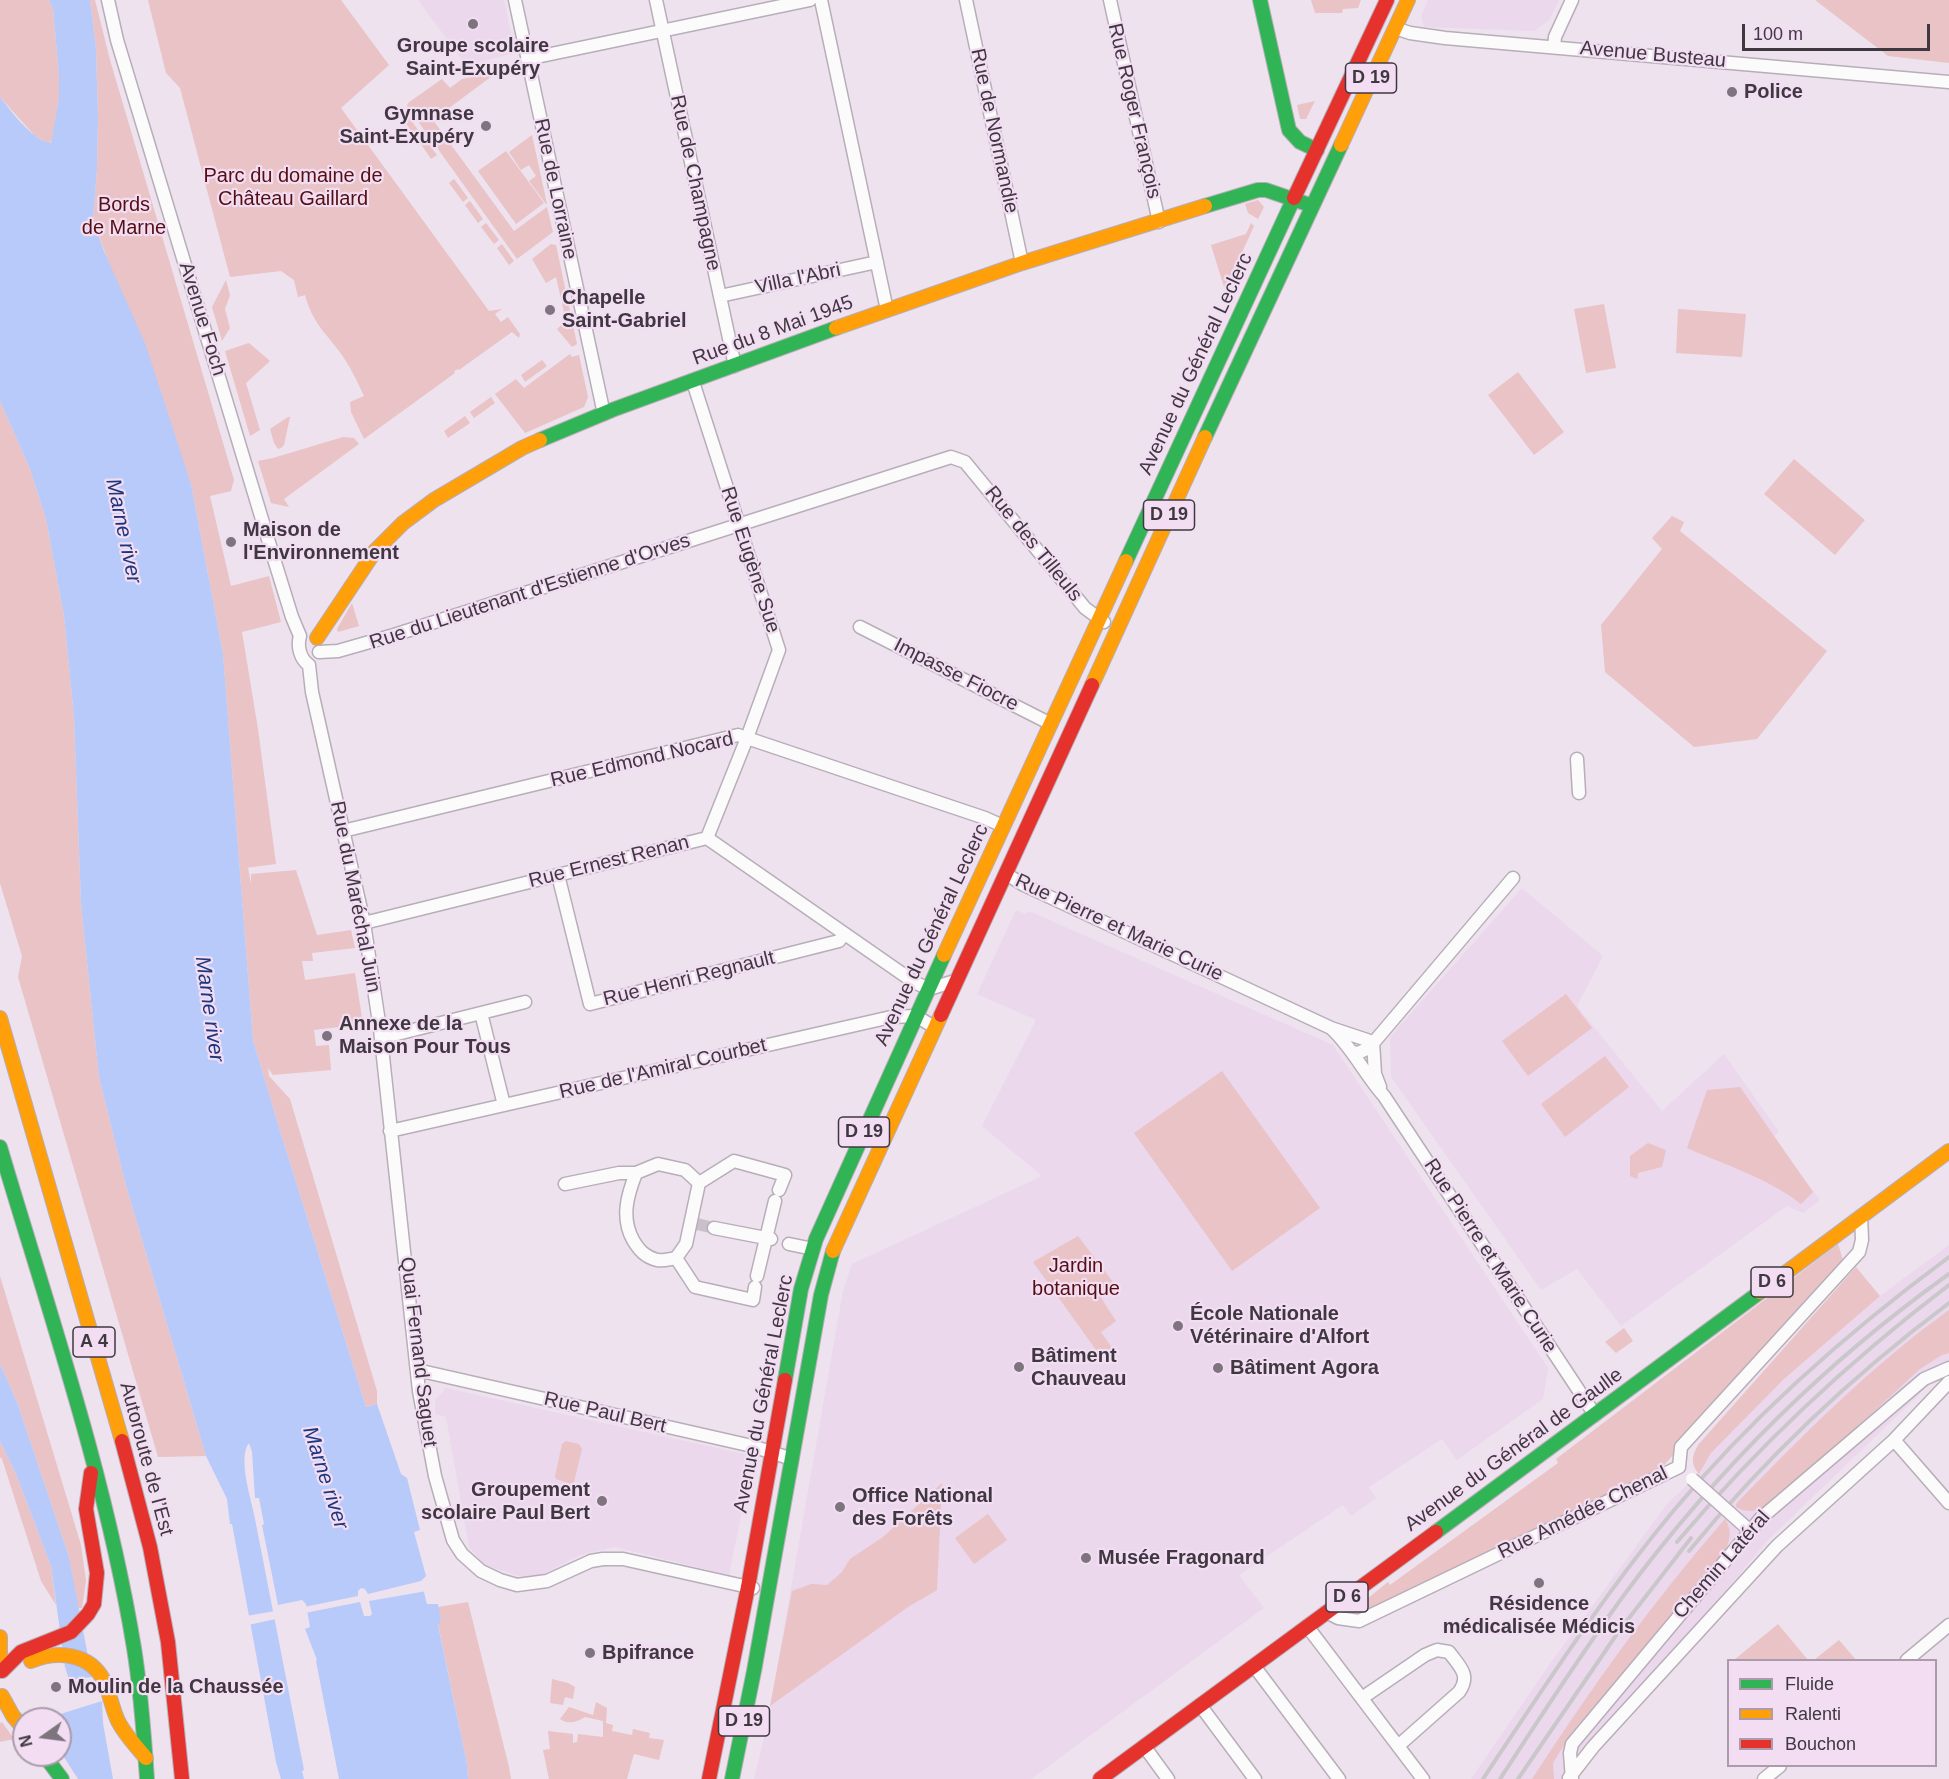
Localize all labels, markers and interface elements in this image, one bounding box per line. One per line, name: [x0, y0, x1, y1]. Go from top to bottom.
scale bar: [1745, 12, 1932, 50]
marker: Groupe scolaire Saint-Exupéry: [466, 17, 480, 31]
street label: Rue Roger François: [1102, 21, 1166, 201]
text: 100 m: [1753, 24, 1803, 44]
place label: Groupe scolaire Saint-Exupéry: [397, 34, 549, 81]
street label: Avenue Busteau: [1579, 37, 1727, 73]
street label: Rue de Normandie: [965, 46, 1023, 216]
road number: D 19: [1346, 63, 1396, 93]
place label: Police: [1744, 80, 1803, 104]
marker: Police: [1725, 85, 1739, 99]
street label: Rue de Champagne: [665, 93, 725, 273]
place label: Gymnase Saint-Exupéry: [340, 102, 474, 149]
street label: Rue de Lorraine: [528, 116, 582, 262]
marker: Gymnase Saint-Exupéry: [479, 119, 493, 133]
park label: Parc du domaine de Château Gaillard: [203, 164, 383, 211]
park label: Bords de Marne: [82, 193, 166, 240]
street label: Avenue du Général Leclerc: [1134, 249, 1258, 479]
street label: Villa l'Abri: [753, 258, 843, 300]
street label: Avenue Foch: [173, 259, 231, 379]
place label: Chapelle Saint-Gabriel: [562, 286, 686, 333]
street label: Rue du 8 Mai 1945: [689, 291, 857, 371]
marker: Chapelle Saint-Gabriel: [543, 303, 557, 317]
water label: Marne river: [100, 476, 146, 586]
street label: Rue des Tilleuls: [979, 481, 1087, 607]
street label: Rue Eugène Sue: [715, 484, 785, 636]
road number: D 19: [1144, 500, 1194, 530]
place label: Maison de l'Environnement: [243, 518, 399, 565]
street label: Rue du Lieutenant d'Estienne d'Orves: [367, 529, 693, 655]
marker: Maison de l'Environnement: [224, 535, 238, 549]
street label: Impasse Fiocre: [890, 633, 1022, 717]
street label: Rue Edmond Nocard: [548, 727, 736, 793]
street label: Rue du Maréchal Juin: [325, 799, 385, 995]
street label: Avenue du Général Leclerc: [870, 820, 994, 1050]
street label: Rue Ernest Renan: [526, 830, 692, 894]
street label: Rue Pierre et Marie Curie: [1011, 869, 1227, 987]
street label: Rue Henri Regnault: [601, 946, 777, 1012]
water label: Marne river: [189, 955, 229, 1063]
place label: Annexe de la Maison Pour Tous: [339, 1012, 511, 1059]
marker: Annexe de la Maison Pour Tous: [320, 1029, 334, 1043]
street label: Rue de l'Amiral Courbet: [557, 1033, 769, 1105]
road number: D 19: [838, 1117, 890, 1147]
street label: Rue Pierre et Marie Curie: [1418, 1154, 1562, 1358]
park label: Jardin botanique: [1032, 1254, 1120, 1301]
street label: Quai Fernand Saguet: [394, 1256, 442, 1448]
road number: D 6: [1751, 1267, 1793, 1297]
street label: Avenue du Général Leclerc: [729, 1273, 799, 1515]
place label: École Nationale Vétérinaire d'Alfort: [1190, 1302, 1369, 1349]
marker: École Nationale Vétérinaire d'Alfort: [1171, 1319, 1185, 1333]
road number: A 4: [73, 1327, 115, 1357]
place label: Bâtiment Chauveau: [1031, 1344, 1127, 1391]
place label: Bâtiment Agora: [1230, 1356, 1379, 1380]
marker: Bâtiment Chauveau: [1012, 1360, 1026, 1374]
marker: Bâtiment Agora: [1211, 1361, 1225, 1375]
street label: Avenue du Général de Gaulle: [1400, 1363, 1628, 1537]
street label: Autoroute de l’Est: [114, 1380, 178, 1538]
street label: Rue Paul Bert: [542, 1387, 668, 1439]
water label: Marne river: [297, 1424, 353, 1532]
street label: Rue Amédée Chenal: [1494, 1462, 1672, 1564]
place label: Groupement scolaire Paul Bert: [421, 1478, 590, 1525]
place label: Office National des Forêts: [852, 1484, 993, 1531]
marker: Groupement scolaire Paul Bert: [595, 1494, 609, 1508]
marker: Office National des Forêts: [833, 1500, 847, 1514]
street label: Chemin Latéral: [1668, 1506, 1776, 1624]
place label: Musée Fragonard: [1098, 1546, 1265, 1570]
marker: Musée Fragonard: [1079, 1551, 1093, 1565]
marker: Résidence médicalisée Médicis: [1532, 1576, 1546, 1590]
road number: D 6: [1326, 1582, 1368, 1612]
place label: Résidence médicalisée Médicis: [1443, 1592, 1635, 1639]
place label: Bpifrance: [602, 1641, 694, 1665]
marker: Bpifrance: [583, 1646, 597, 1660]
legend: [1727, 1659, 1937, 1767]
text: Fluide: [1785, 1674, 1834, 1694]
place label: Moulin de la Chaussée: [68, 1675, 284, 1699]
marker: Moulin de la Chaussée: [49, 1680, 63, 1694]
text: Ralenti: [1785, 1704, 1841, 1724]
road number: D 19: [718, 1706, 770, 1736]
north arrow: [12, 1707, 72, 1767]
text: N: [16, 1733, 36, 1749]
text: Bouchon: [1785, 1734, 1856, 1754]

